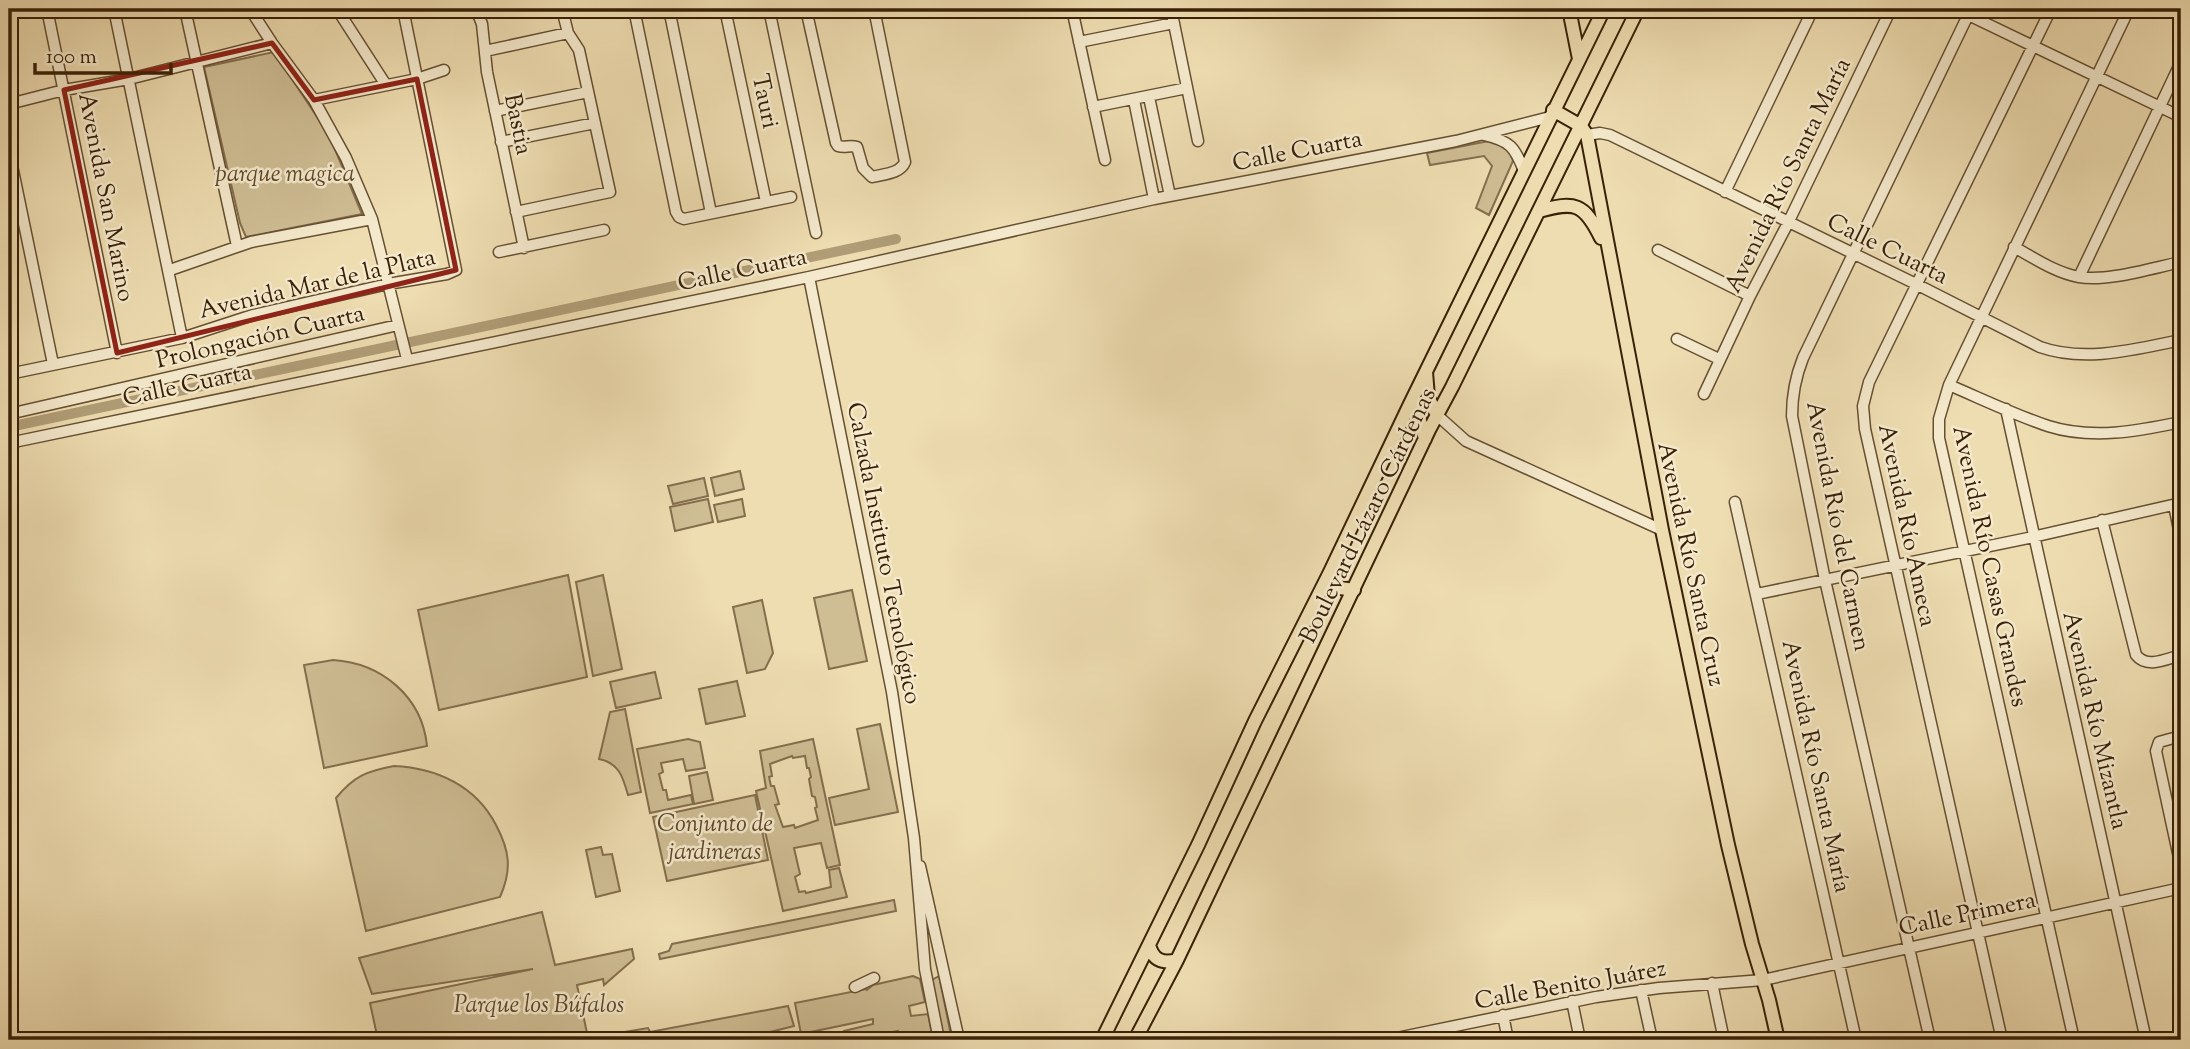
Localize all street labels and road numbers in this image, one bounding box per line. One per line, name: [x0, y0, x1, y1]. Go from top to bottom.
street label: Avenida Río Santa María: [1717, 53, 1860, 299]
street label: Tauri: [742, 71, 786, 132]
street label: Avenida San Marino: [68, 90, 142, 305]
street label: Bastia: [494, 91, 540, 158]
street label: Calle Cuarta: [1230, 123, 1365, 181]
street label: Calle Cuarta: [1821, 206, 1954, 294]
street label: Avenida Mar de la Plata: [196, 241, 439, 329]
street label: Calle Cuarta: [675, 241, 810, 301]
street label: Prolongación Cuarta: [153, 297, 368, 378]
street label: Calle Cuarta: [120, 356, 255, 416]
street label: Boulevard Lázaro Cárdenas: [1292, 382, 1446, 650]
street label: Avenida Río del Carmen: [1796, 399, 1878, 654]
street label: Calzada Instituto Tecnológico: [837, 400, 929, 707]
street label: Avenida Río Ameca: [1868, 421, 1944, 630]
street label: Avenida Río Casas Grandes: [1943, 423, 2035, 710]
street label: Avenida Río Santa Cruz: [1648, 439, 1733, 690]
street label: Avenida Río Mizantla: [2052, 608, 2136, 833]
street label: Avenida Río Santa María: [1772, 637, 1858, 896]
street label: Calle Primera: [1896, 884, 2039, 946]
street label: Calle Benito Juárez: [1472, 952, 1669, 1020]

